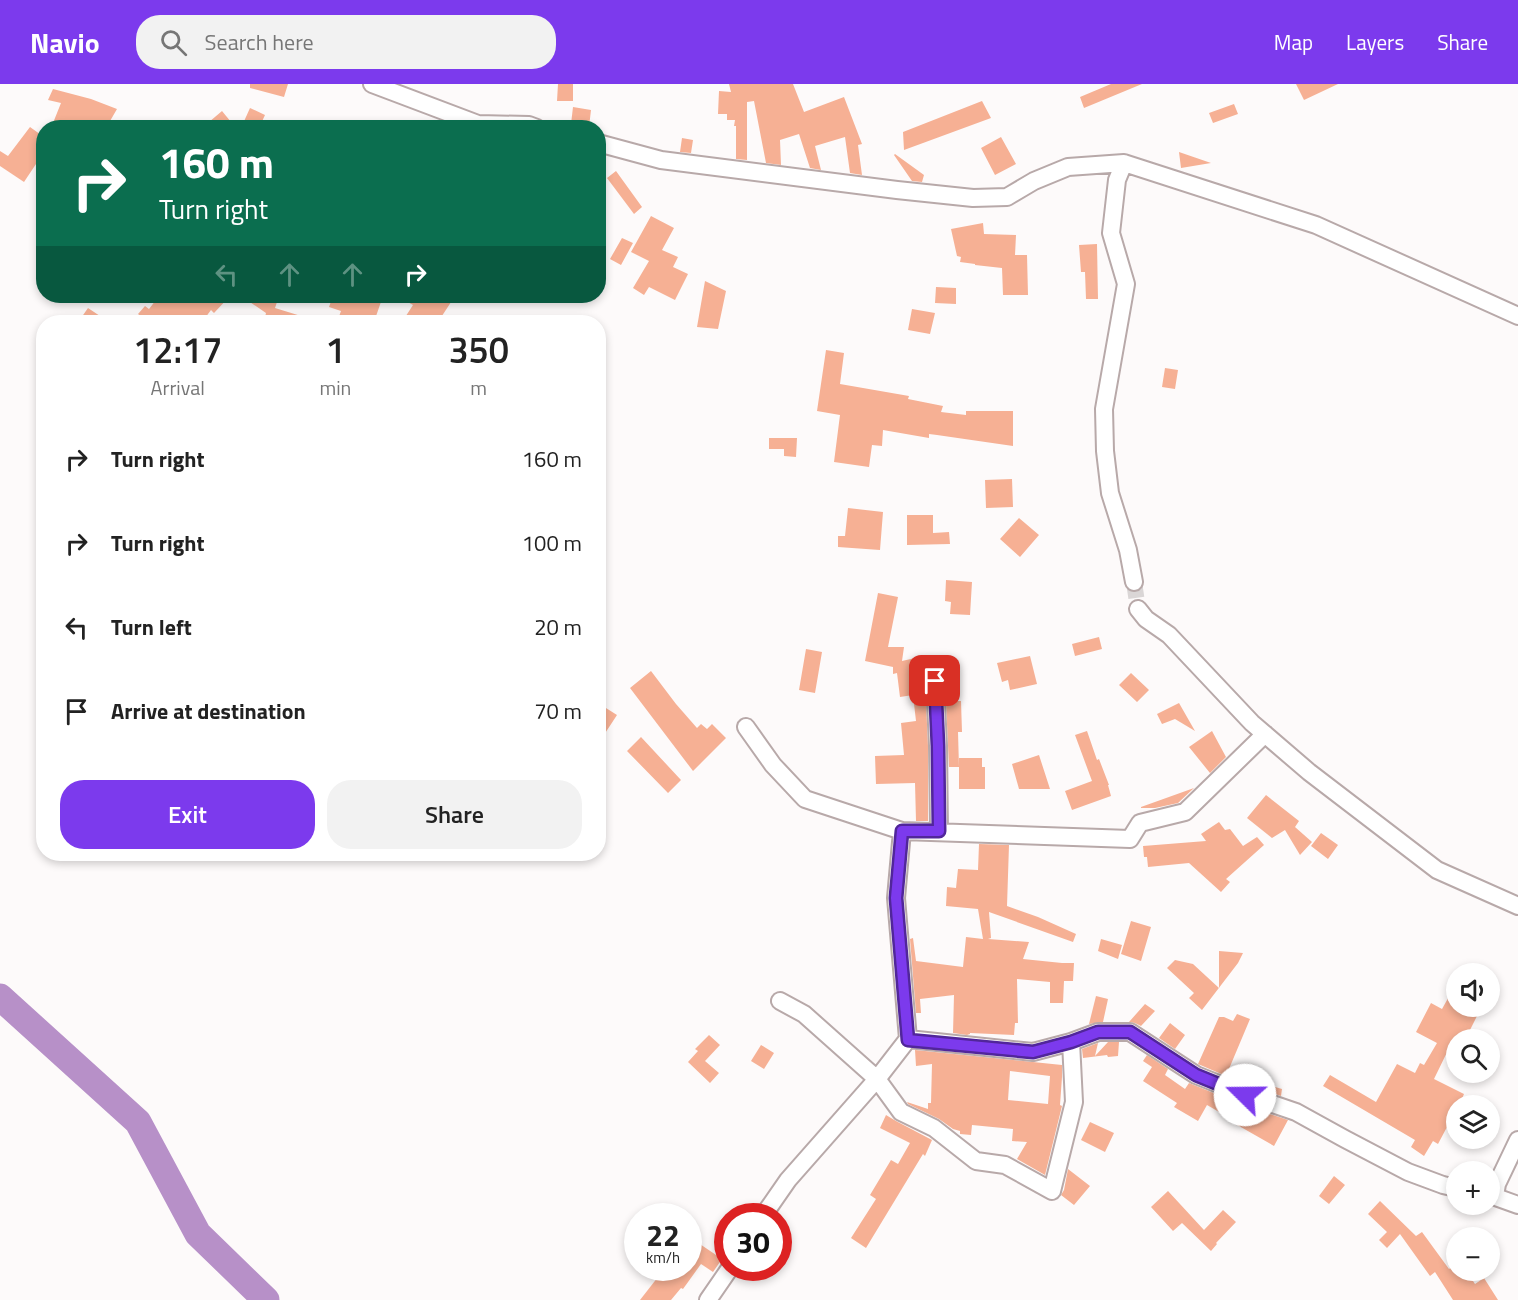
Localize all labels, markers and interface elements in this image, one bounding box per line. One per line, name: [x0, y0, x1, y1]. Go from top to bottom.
search box: [136, 15, 556, 69]
text: Navio: [30, 21, 100, 64]
text: Search here: [205, 25, 314, 59]
icon: search: [157, 26, 190, 59]
text: Map: [1274, 26, 1313, 58]
text: Layers: [1346, 26, 1404, 58]
text: Share: [1437, 26, 1488, 58]
text: 160 m: [159, 130, 274, 194]
icon: right: [60, 144, 138, 222]
text: Turn right: [159, 188, 268, 229]
icon: left: [210, 258, 243, 291]
icon: ahead: [273, 258, 306, 291]
icon: ahead: [336, 258, 369, 291]
icon: right: [399, 258, 432, 291]
text: 12:17: [133, 322, 222, 377]
text: 1: [325, 322, 345, 377]
text: 350: [448, 322, 509, 377]
text: Arrival: [151, 372, 205, 403]
text: min: [319, 372, 351, 403]
text: m: [470, 372, 487, 403]
text: Turn right: [111, 442, 205, 476]
text: 160 m: [522, 442, 582, 476]
icon: right: [60, 443, 93, 476]
text: Turn right: [111, 526, 205, 560]
text: 100 m: [522, 526, 582, 560]
icon: right: [60, 527, 93, 560]
text: Turn left: [111, 610, 192, 644]
text: 20 m: [534, 610, 582, 644]
icon: left: [60, 611, 93, 644]
pin: [909, 655, 960, 706]
icon: arrive: [918, 664, 951, 697]
text: Arrive at destination: [111, 694, 306, 728]
text: 70 m: [534, 694, 582, 728]
icon: arrive: [60, 695, 93, 728]
button: Exit: [60, 780, 315, 849]
button: Share: [327, 780, 582, 849]
map controls: [1446, 963, 1500, 1281]
button: sound: [1446, 963, 1500, 1017]
button: search: [1446, 1029, 1500, 1083]
position arrow: [1213, 1063, 1277, 1127]
button: layers: [1446, 1095, 1500, 1149]
button: +: [1446, 1161, 1500, 1215]
speed limit sign: 30: [714, 1203, 792, 1281]
text: 22: [646, 1212, 680, 1258]
button: −: [1446, 1227, 1500, 1281]
text: km/h: [646, 1246, 680, 1269]

